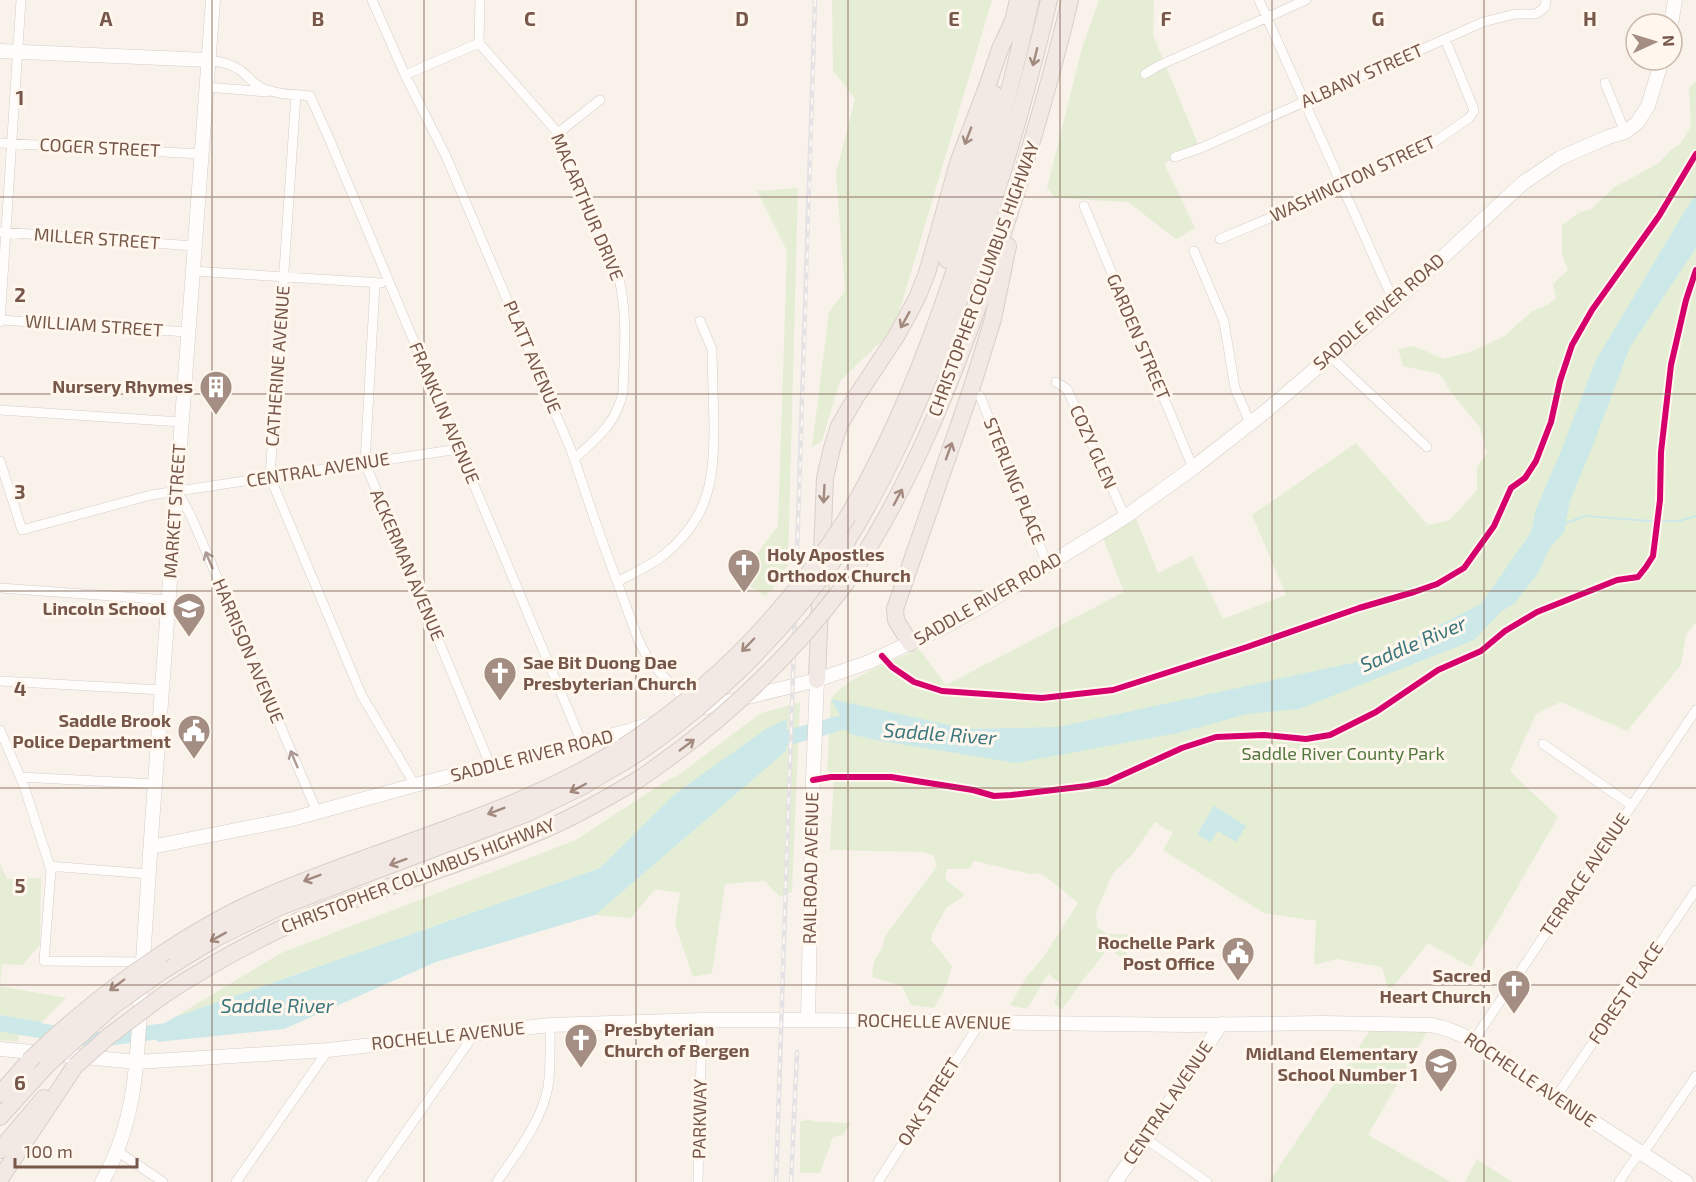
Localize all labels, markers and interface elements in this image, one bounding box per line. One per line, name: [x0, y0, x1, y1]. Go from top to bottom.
text: A: [99, 6, 113, 30]
text: B: [312, 6, 324, 30]
text: C: [524, 6, 536, 30]
text: D: [735, 6, 749, 30]
text: E: [948, 6, 960, 30]
text: F: [1160, 6, 1172, 30]
text: G: [1372, 6, 1384, 30]
text: H: [1583, 6, 1597, 30]
north arrow: [1624, 12, 1684, 72]
text: N: [1660, 34, 1679, 47]
street label: ALBANY STREET: [1297, 38, 1427, 112]
one-way arrow: [1028, 47, 1040, 66]
text: 1: [16, 85, 24, 109]
one-way arrow: [962, 126, 973, 145]
street label: MACARTHUR DRIVE: [547, 130, 629, 284]
street label: WASHINGTON STREET: [1266, 130, 1439, 226]
street label: COGER STREET: [39, 133, 162, 161]
street label: CHRISTOPHER COLUMBUS HIGHWAY: [923, 137, 1044, 419]
street label: MILLER STREET: [33, 223, 161, 253]
street label: SADDLE RIVER ROAD: [1308, 248, 1449, 374]
street label: GARDEN STREET: [1102, 270, 1176, 403]
text: 2: [14, 282, 26, 306]
street label: CATHERINE AVENUE: [260, 285, 294, 447]
street label: PLATT AVENUE: [499, 297, 567, 416]
street label: WILLIAM STREET: [24, 309, 164, 341]
one-way arrow: [899, 311, 911, 328]
street label: FRANKLIN AVENUE: [405, 338, 485, 487]
building icon: Nursery Rhymes: [198, 369, 234, 416]
place label: Nursery Rhymes: [52, 375, 193, 397]
street label: COZY GLEN: [1066, 401, 1122, 492]
street label: STERLING PLACE: [979, 414, 1050, 547]
street label: MARKET STREET: [158, 442, 190, 579]
one-way arrow: [945, 442, 956, 461]
street label: CENTRAL AVENUE: [245, 447, 391, 491]
text: 3: [14, 479, 26, 503]
one-way arrow: [819, 484, 830, 504]
street label: ACKERMAN AVENUE: [366, 485, 450, 644]
one-way arrow: [892, 489, 904, 506]
place label: Holy Apostles Orthodox Church: [767, 543, 911, 586]
church icon: Holy Apostles Orthodox Church: [726, 547, 762, 594]
street label: SADDLE RIVER ROAD: [910, 547, 1065, 649]
one-way arrow: [203, 551, 215, 569]
street label: HARRISON AVENUE: [209, 575, 289, 726]
school or university icon: Lincoln School: [171, 591, 207, 638]
place label: Lincoln School: [43, 597, 166, 619]
water label: Saddle River: [1356, 610, 1470, 676]
one-way arrow: [741, 637, 755, 652]
place label: Sae Bit Duong Dae Presbyterian Church: [523, 651, 697, 694]
church icon: Sae Bit Duong Dae Presbyterian Church: [482, 655, 518, 702]
text: 4: [14, 676, 27, 700]
place label: Saddle Brook Police Department: [13, 709, 172, 752]
public building icon: Saddle Brook Police Department: [176, 713, 212, 760]
water label: Saddle River: [883, 717, 998, 749]
street label: SADDLE RIVER ROAD: [448, 724, 615, 786]
one-way arrow: [679, 738, 695, 751]
park label: Saddle River County Park: [1241, 742, 1445, 764]
one-way arrow: [288, 750, 299, 768]
one-way arrow: [570, 783, 588, 794]
street label: RAILROAD AVENUE: [798, 792, 822, 944]
one-way arrow: [487, 806, 505, 817]
street label: TERRACE AVENUE: [1535, 809, 1634, 940]
street label: CHRISTOPHER COLUMBUS HIGHWAY: [278, 812, 558, 938]
one-way arrow: [389, 858, 408, 869]
text: 5: [14, 873, 26, 897]
one-way arrow: [304, 873, 322, 884]
place label: Rochelle Park Post Office: [1098, 931, 1215, 974]
one-way arrow: [210, 932, 228, 943]
public building icon: Rochelle Park Post Office: [1220, 935, 1256, 982]
street label: FOREST PLACE: [1583, 937, 1667, 1048]
place label: Sacred Heart Church: [1380, 964, 1491, 1007]
church icon: Sacred Heart Church: [1496, 968, 1532, 1015]
one-way arrow: [109, 978, 125, 991]
water label: Saddle River: [220, 993, 335, 1017]
street label: ROCHELLE AVENUE: [857, 1009, 1011, 1033]
street label: ROCHELLE AVENUE: [370, 1016, 526, 1054]
place label: Presbyterian Church of Bergen: [604, 1018, 750, 1061]
church icon: Presbyterian Church of Bergen: [563, 1022, 599, 1069]
street label: ROCHELLE AVENUE: [1461, 1027, 1601, 1131]
street label: CENTRAL AVENUE: [1118, 1036, 1217, 1169]
place label: Midland Elementary School Number 1: [1245, 1042, 1419, 1085]
school or university icon: Midland Elementary School Number 1: [1423, 1046, 1459, 1093]
street label: OAK STREET: [892, 1053, 964, 1150]
text: 6: [14, 1070, 26, 1094]
street label: PARKWAY: [687, 1078, 711, 1159]
scale bar: [15, 1131, 136, 1169]
text: 100 m: [24, 1140, 73, 1162]

